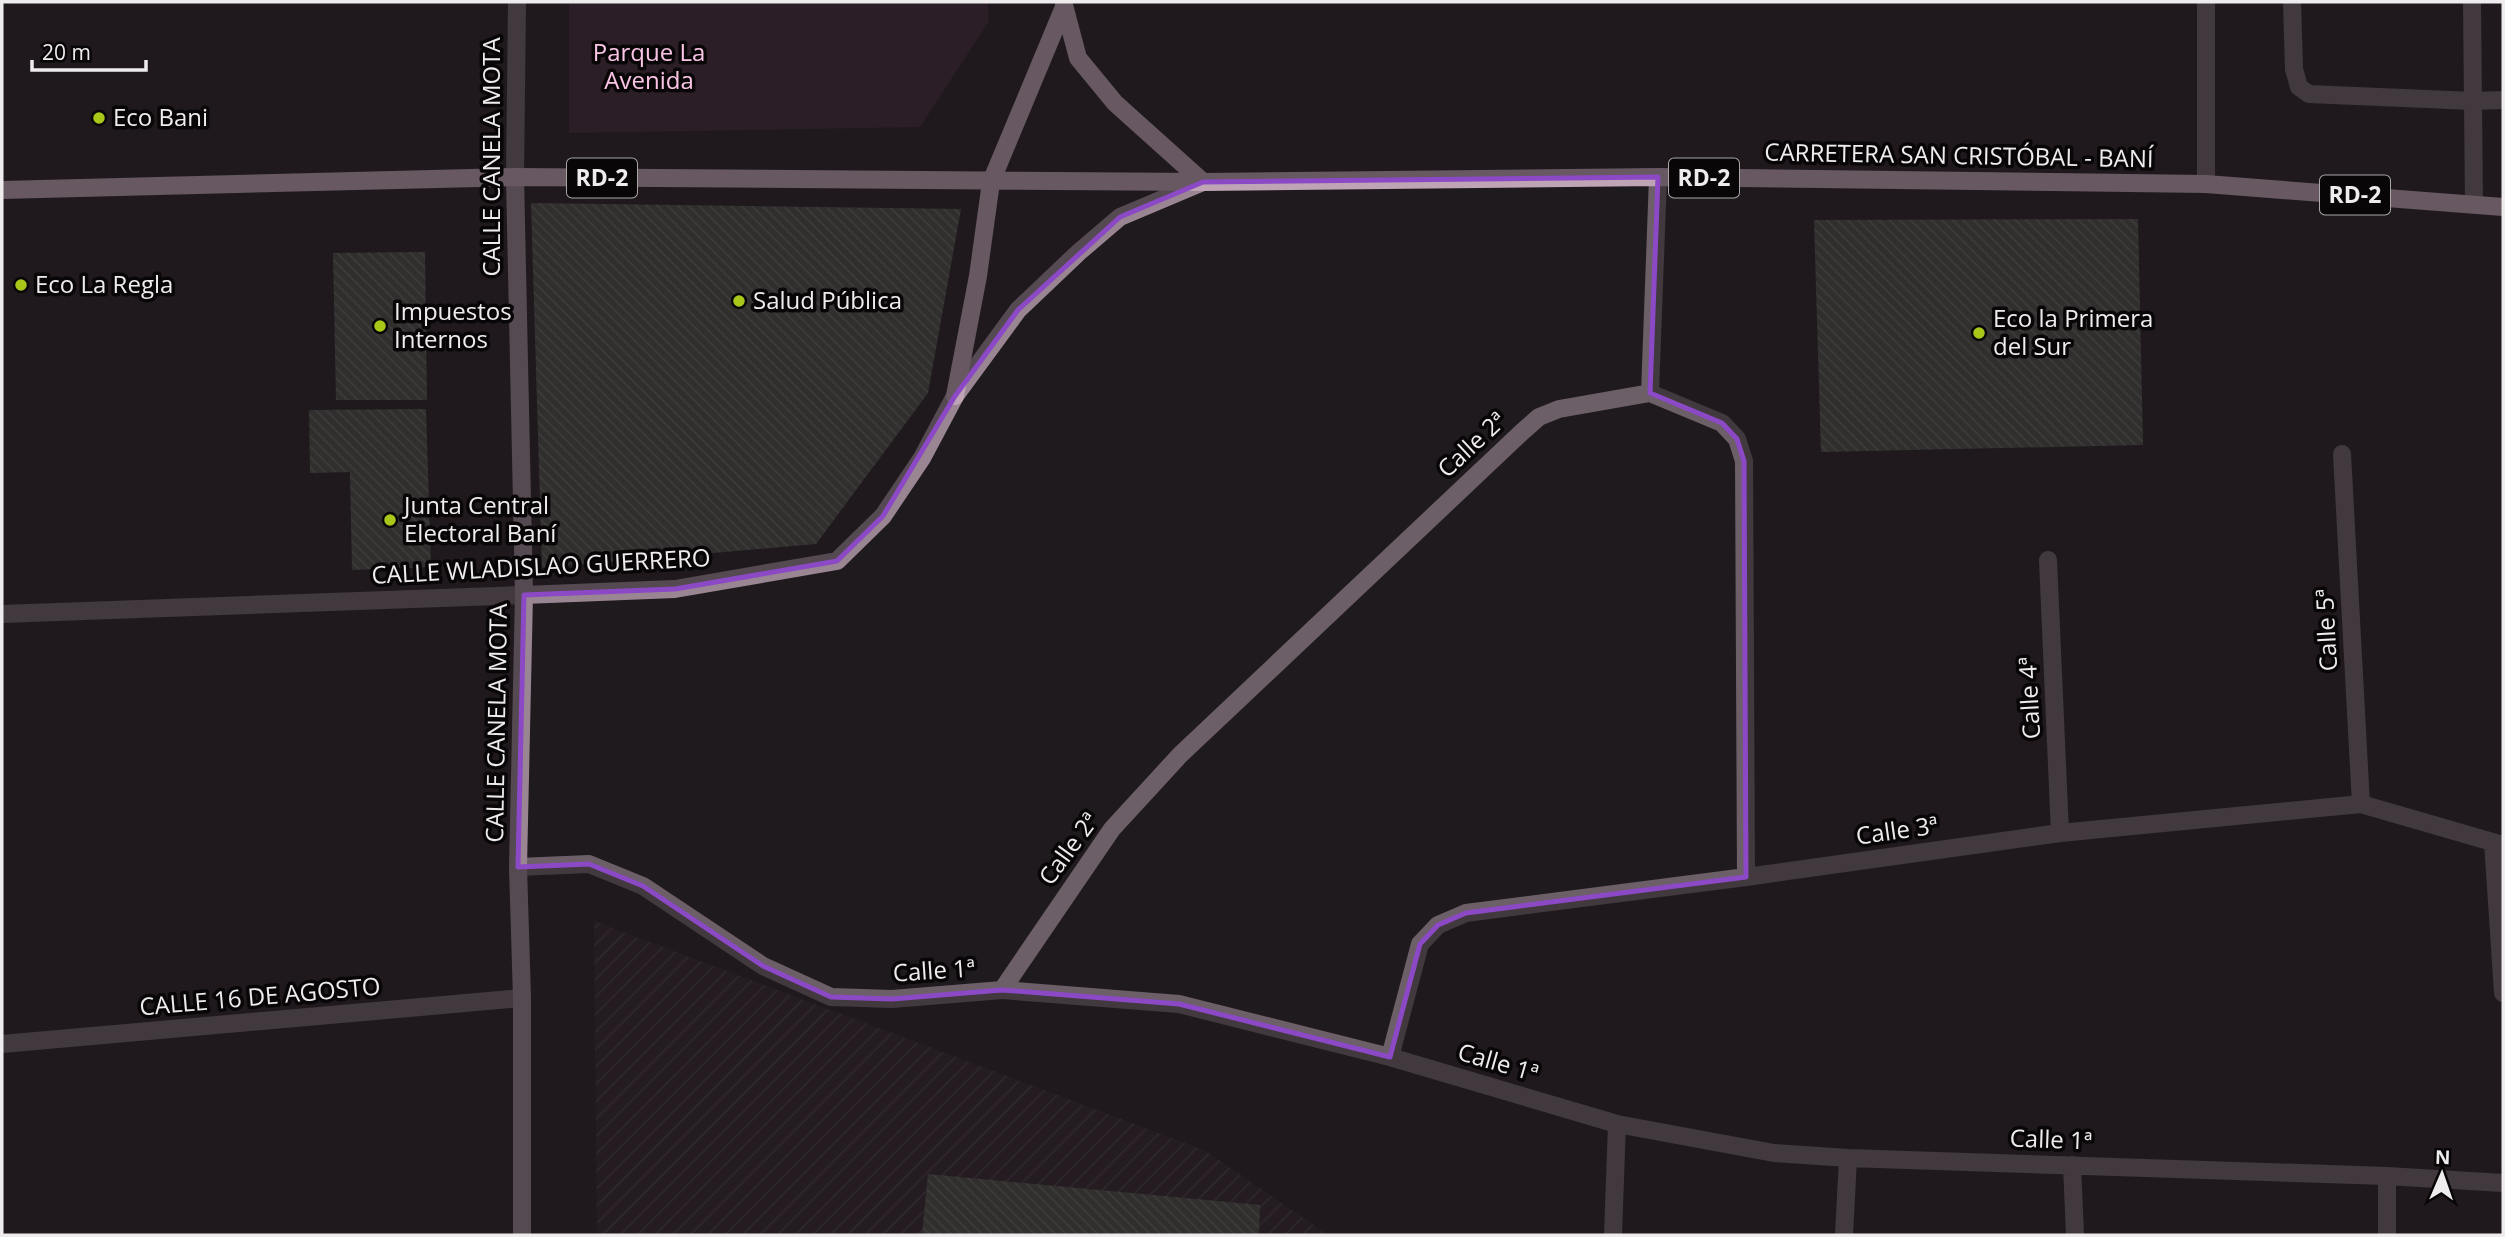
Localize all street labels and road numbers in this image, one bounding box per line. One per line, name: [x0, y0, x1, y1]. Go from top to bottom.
street label: CALLE CANELA MOTA: [474, 37, 507, 277]
street label: CARRETERA SAN CRISTÓBAL - BANÍ: [1764, 135, 2154, 174]
road number: RD-2: [567, 158, 637, 197]
road number: RD-2: [1669, 158, 1739, 197]
road number: RD-2: [2320, 176, 2390, 214]
street label: Calle 2ª: [1430, 404, 1512, 484]
street label: CALLE WLADISLAO GUERRERO: [371, 540, 711, 591]
street label: Calle 5ª: [2307, 588, 2344, 672]
street label: CALLE CANELA MOTA: [477, 602, 514, 843]
street label: Calle 4ª: [2010, 656, 2047, 740]
street label: Calle 2ª: [1030, 805, 1105, 891]
street label: Calle 3ª: [1854, 807, 1940, 852]
street label: Calle 1ª: [892, 950, 976, 989]
street label: CALLE 16 DE AGOSTO: [138, 969, 382, 1022]
street label: Calle 1ª: [1454, 1034, 1543, 1089]
street label: Calle 1ª: [2009, 1121, 2093, 1156]

